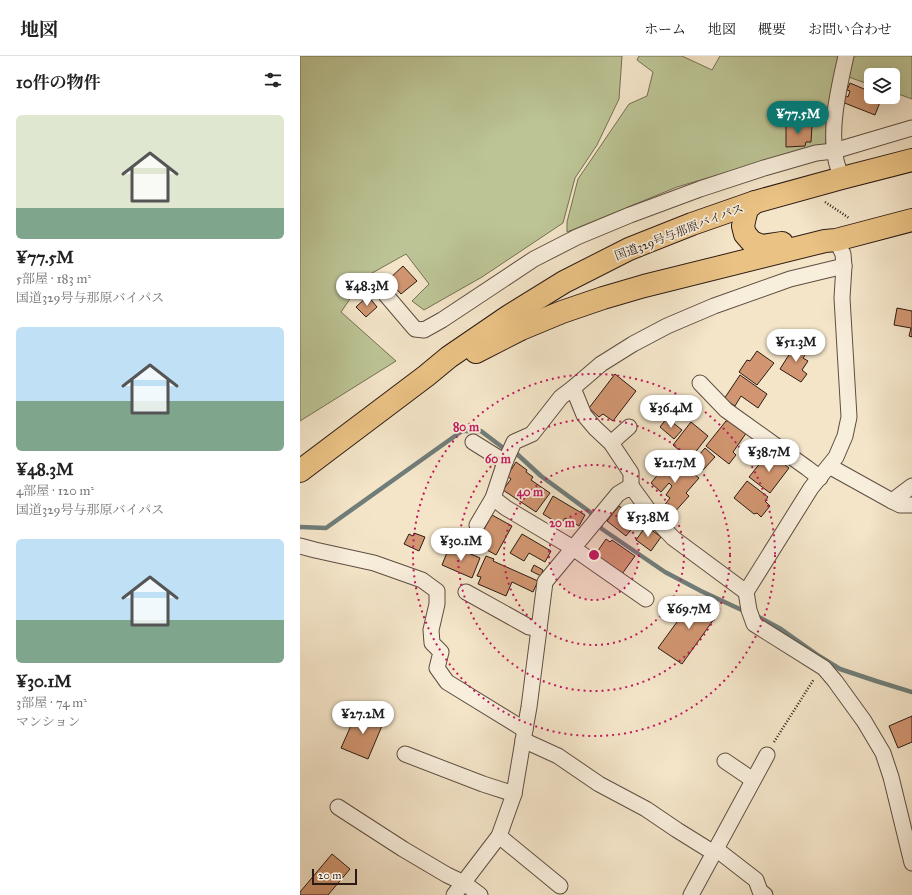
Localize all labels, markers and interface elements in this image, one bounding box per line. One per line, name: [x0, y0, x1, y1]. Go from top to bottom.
text: 地図: [20, 18, 58, 41]
text: ホーム: [644, 21, 686, 38]
text: 地図: [708, 21, 736, 38]
text: 概要: [758, 21, 786, 38]
text: お問い合わせ: [808, 21, 892, 38]
map controls: [864, 68, 900, 104]
button: layers: [864, 68, 900, 104]
icon: filters: [262, 69, 284, 91]
text: 10件の物件: [16, 72, 101, 93]
pin: ¥77.5M: [765, 101, 831, 135]
text: ¥77.5M: [776, 106, 820, 122]
icon: home: [114, 141, 186, 213]
street label: 国道329号与那原バイパス: [613, 201, 745, 263]
text: ¥77.5M: [16, 247, 74, 268]
text: 5部屋 · 183 m²: [16, 271, 91, 287]
pin: ¥48.3M: [334, 273, 400, 307]
text: ¥48.3M: [345, 278, 389, 294]
text: 国道329号与那原バイパス: [16, 290, 164, 306]
pin: ¥51.3M: [763, 329, 829, 363]
text: ¥51.3M: [775, 334, 817, 350]
icon: home: [114, 353, 186, 425]
pin: ¥36.4M: [638, 395, 704, 429]
text: ¥36.4M: [649, 400, 693, 416]
text: 80 m: [453, 420, 480, 434]
pin: ¥38.7M: [736, 439, 802, 473]
text: ¥38.7M: [748, 444, 790, 460]
pin: ¥21.7M: [642, 450, 708, 484]
text: 60 m: [485, 452, 512, 466]
text: ¥21.7M: [654, 455, 696, 471]
text: ¥48.3M: [16, 459, 74, 480]
text: 4部屋 · 120 m²: [16, 483, 94, 499]
text: 40 m: [517, 485, 544, 500]
text: 国道329号与那原バイパス: [16, 502, 164, 518]
pin: ¥53.8M: [615, 504, 681, 538]
text: ¥53.8M: [627, 509, 669, 525]
text: 20 m: [549, 516, 576, 530]
pin: ¥30.1M: [428, 528, 494, 562]
text: ¥30.1M: [440, 533, 482, 549]
centre of rings: [587, 548, 601, 562]
icon: home: [114, 565, 186, 637]
pin: ¥69.7M: [656, 596, 722, 630]
text: ¥69.7M: [667, 601, 711, 617]
text: ¥30.1M: [16, 671, 72, 692]
text: 3部屋 · 74 m²: [16, 695, 87, 711]
pin: ¥27.2M: [330, 701, 396, 735]
text: ¥27.2M: [341, 706, 385, 722]
text: マンション: [16, 714, 80, 730]
scale bar: [312, 867, 357, 886]
text: 20 m: [318, 869, 341, 882]

